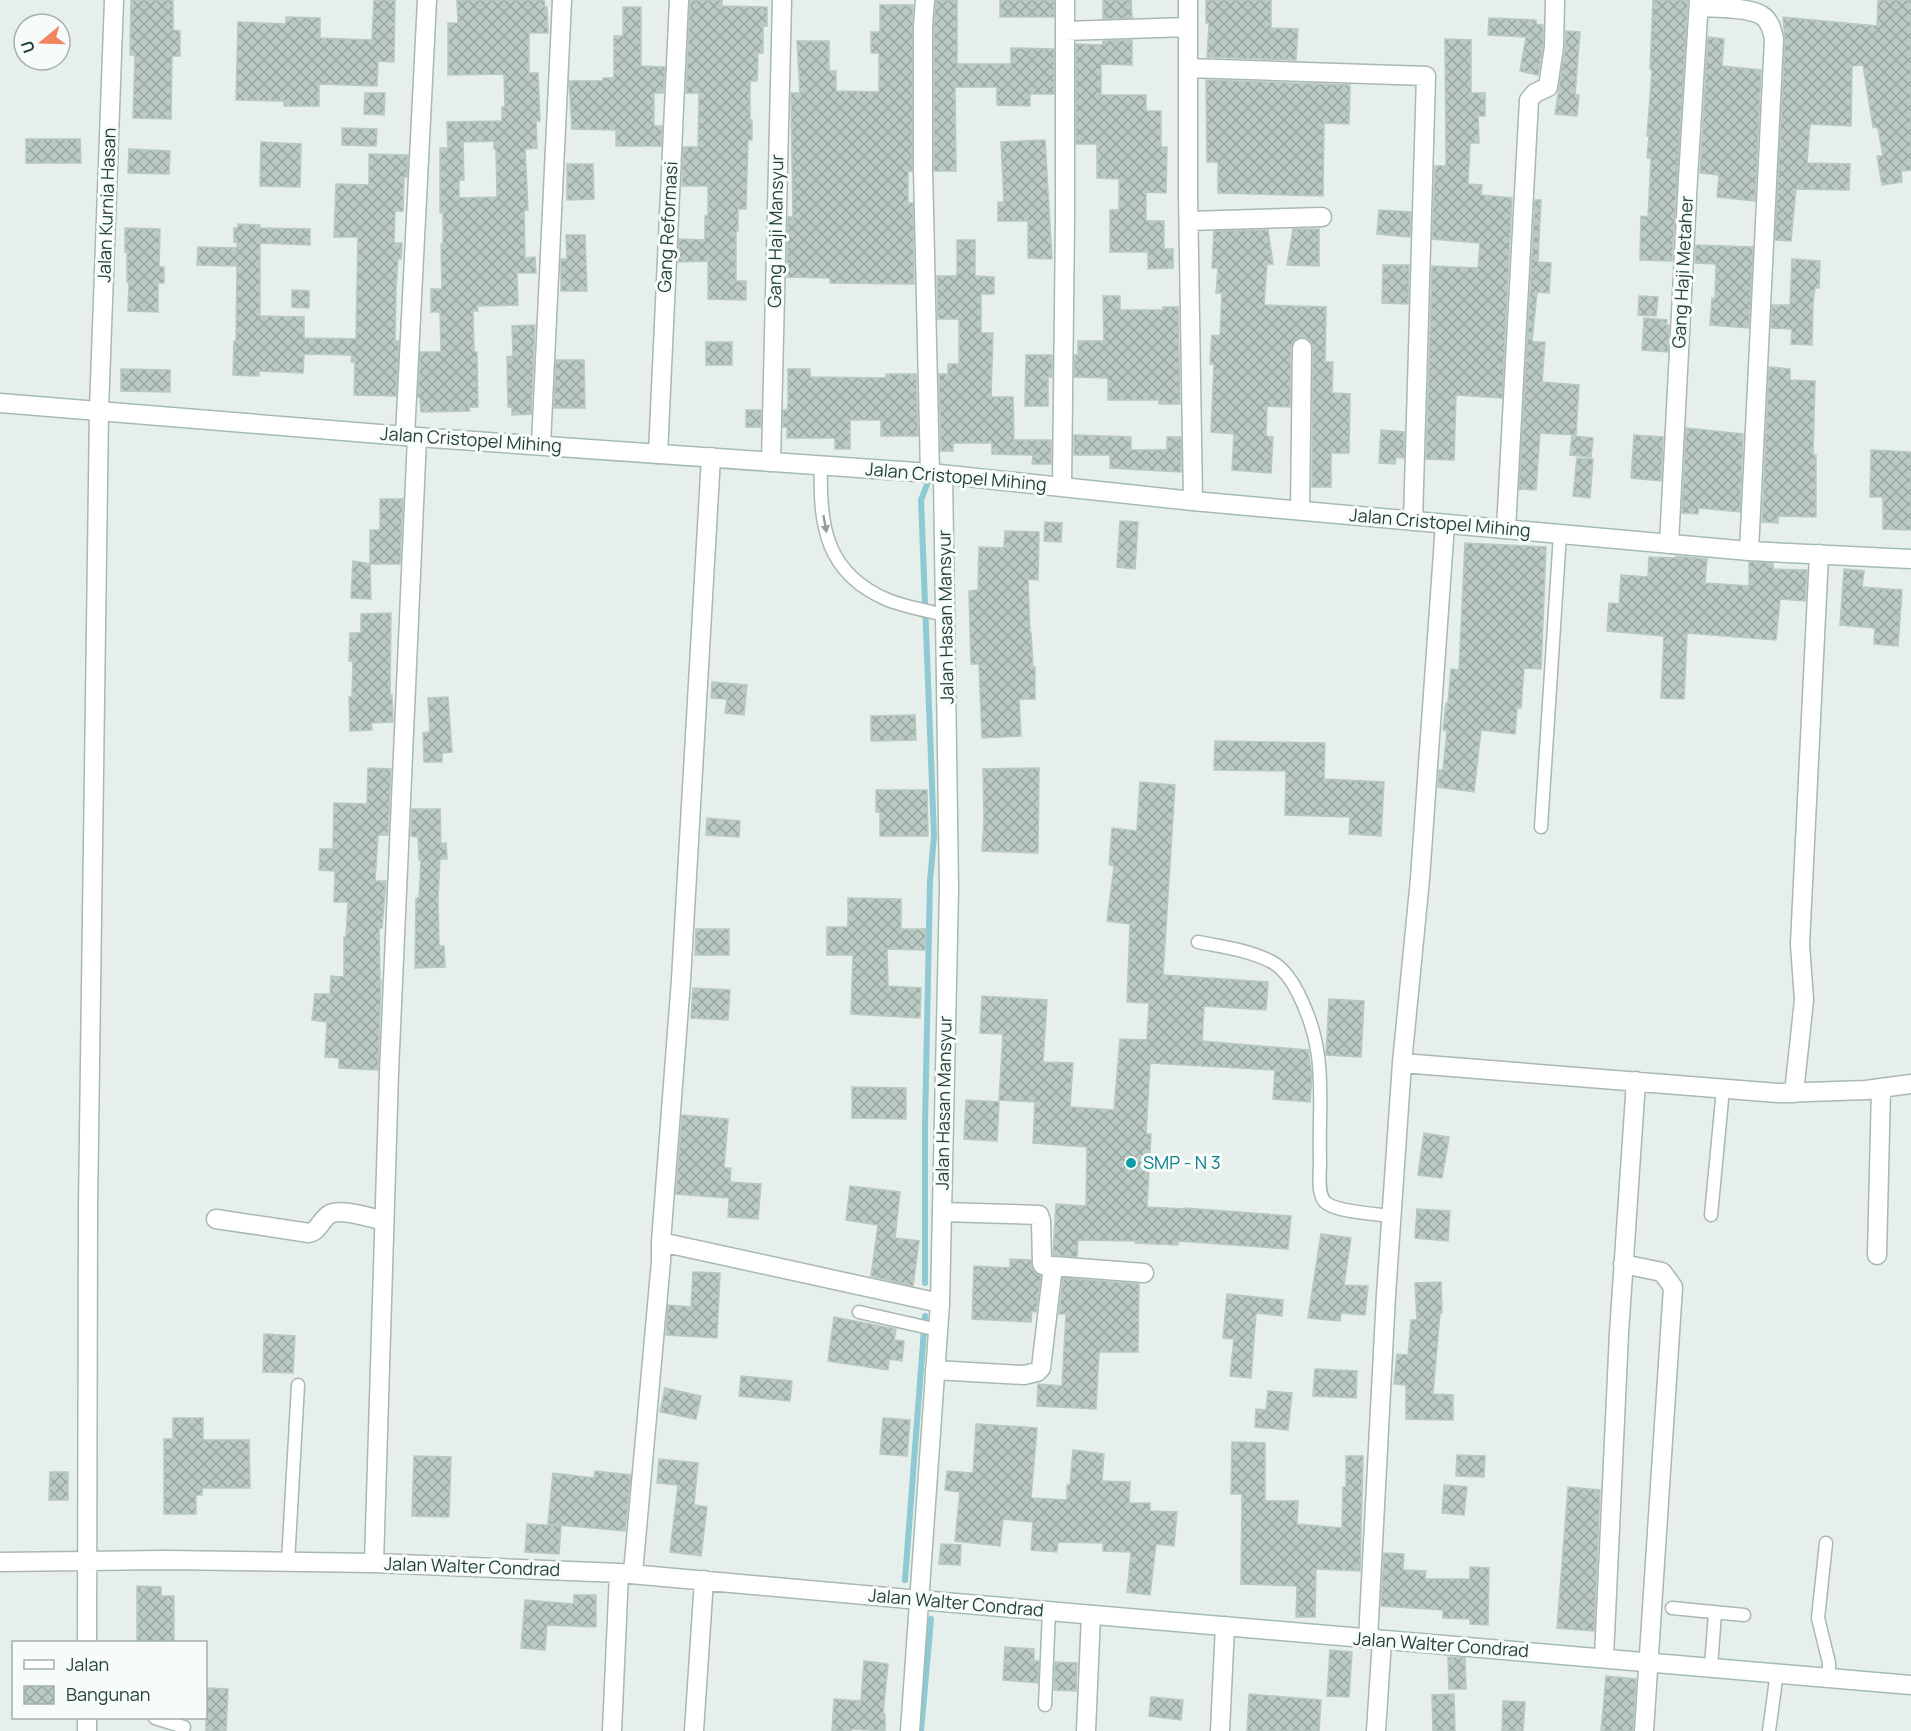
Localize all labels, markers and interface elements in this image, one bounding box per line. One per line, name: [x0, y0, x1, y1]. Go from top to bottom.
north arrow: [12, 12, 72, 72]
text: U: [16, 38, 40, 56]
street label: Jalan Kurnia Hasan: [91, 127, 121, 283]
street label: Gang Haji Mansyur: [762, 153, 788, 308]
street label: Gang Reformasi: [652, 161, 682, 293]
street label: Gang Haji Metaher: [1666, 195, 1698, 349]
street label: Jalan Cristopel Mihing: [379, 421, 563, 457]
street label: Jalan Cristopel Mihing: [864, 456, 1048, 496]
street label: Jalan Cristopel Mihing: [1348, 502, 1532, 542]
one-way arrow: [821, 514, 830, 533]
street label: Jalan Hasan Mansyur: [931, 529, 959, 704]
street label: Jalan Hasan Mansyur: [929, 1015, 957, 1190]
place label: SMP - N 3: [1143, 1150, 1221, 1174]
marker: SMP - N 3: [1124, 1156, 1138, 1170]
street label: Jalan Walter Condrad: [384, 1551, 560, 1581]
street label: Jalan Walter Condrad: [867, 1582, 1045, 1622]
street label: Jalan Walter Condrad: [1352, 1626, 1530, 1662]
legend: [12, 1641, 207, 1719]
text: Jalan: [66, 1652, 109, 1676]
text: Bangunan: [66, 1682, 150, 1706]

